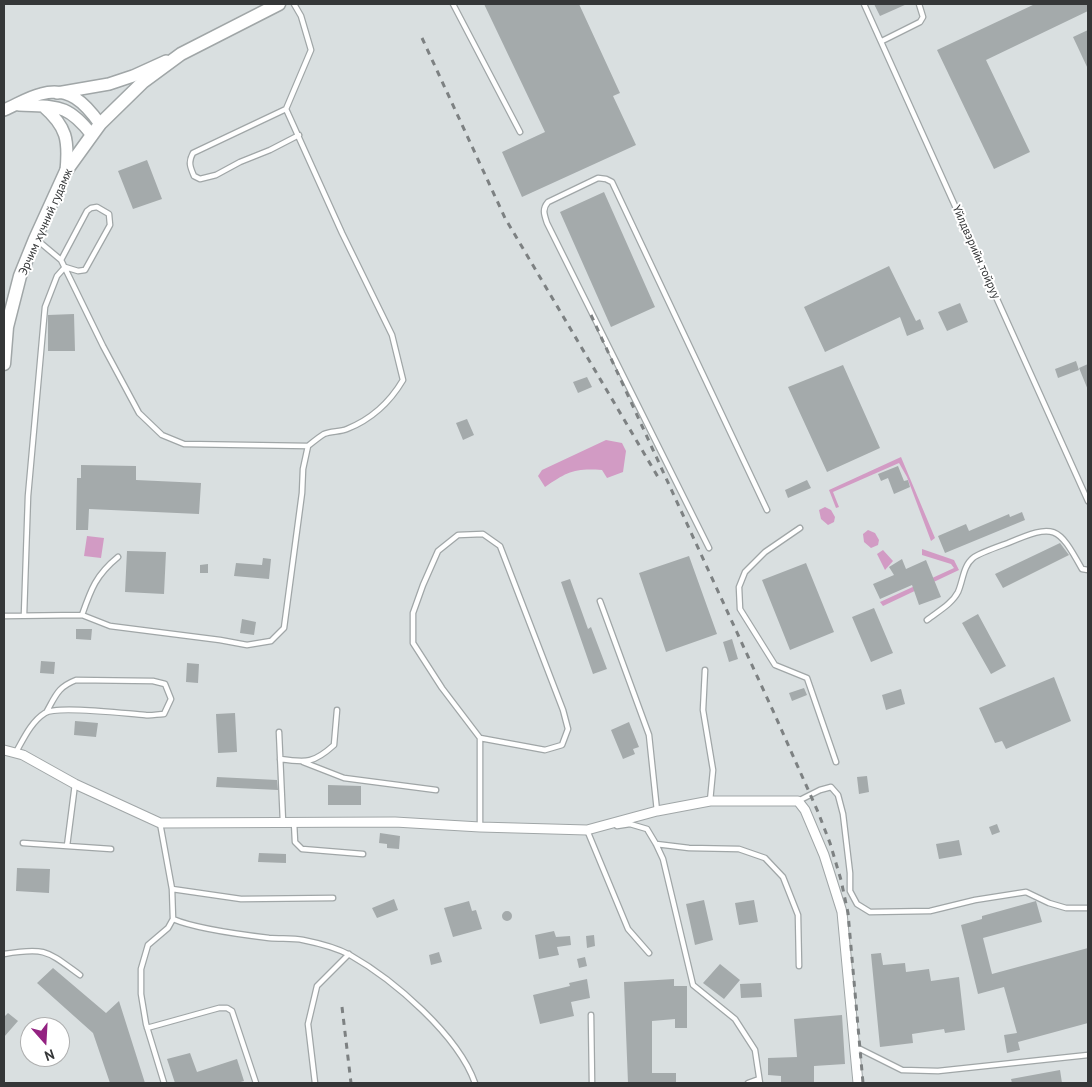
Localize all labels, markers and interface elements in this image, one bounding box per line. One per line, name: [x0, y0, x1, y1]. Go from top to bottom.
street label: Эрчим хүчний гудамж: [16, 166, 76, 278]
street label: Үйлдвэрийн тойруу: [949, 203, 1003, 301]
north arrow: [20, 1017, 70, 1067]
text: N: [42, 1045, 57, 1065]

